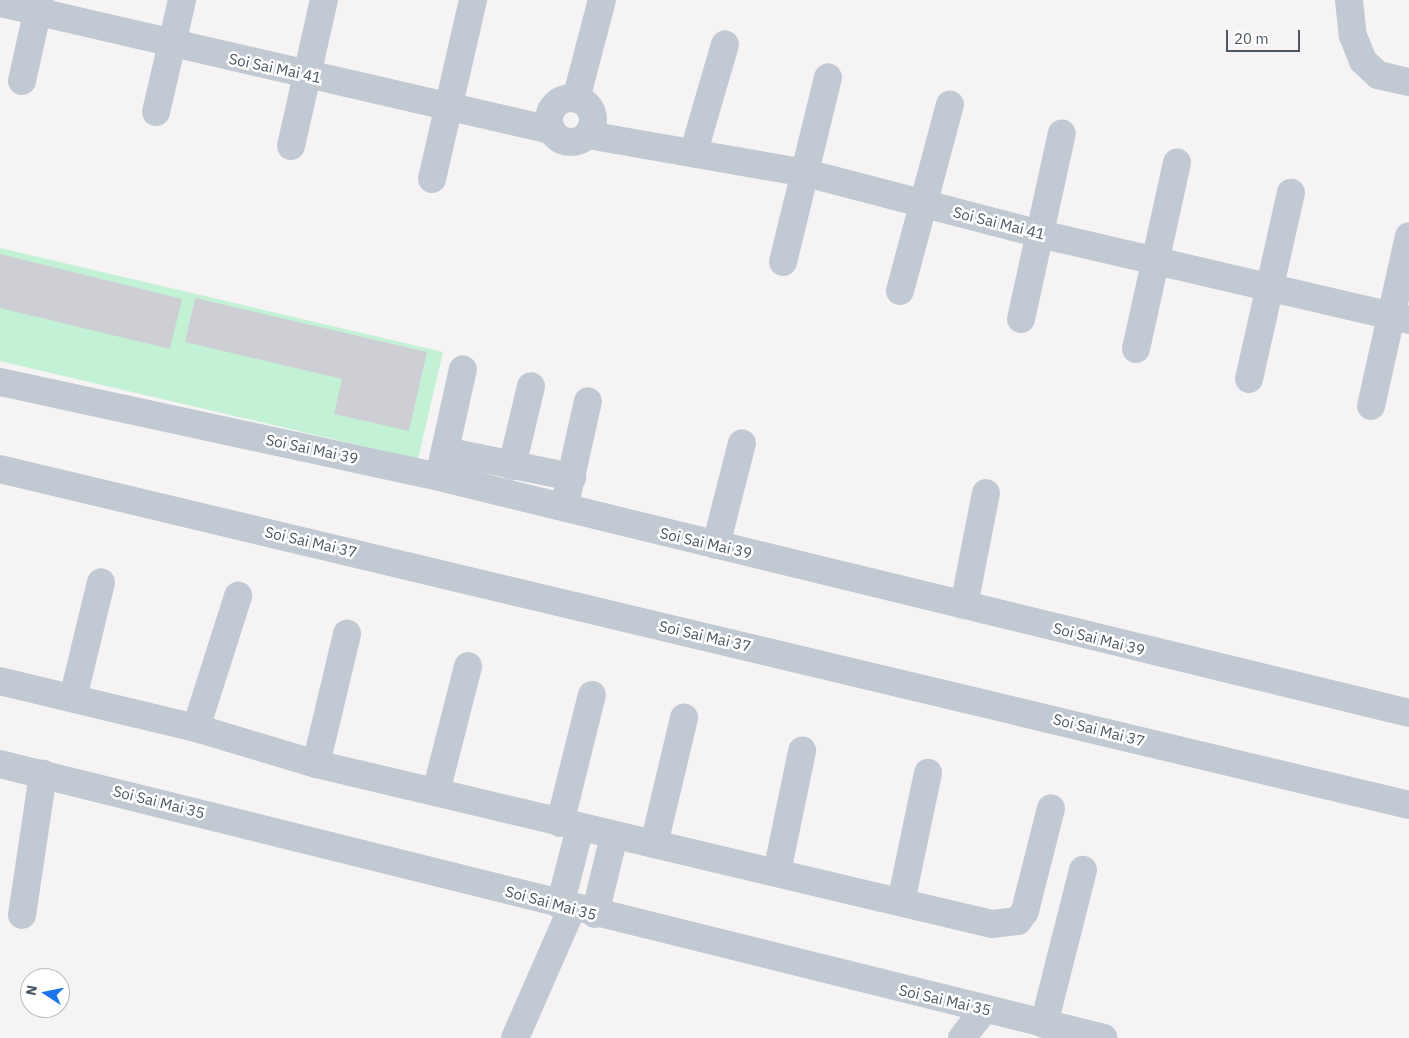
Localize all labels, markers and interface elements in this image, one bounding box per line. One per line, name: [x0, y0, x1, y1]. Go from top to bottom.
scale bar: [1229, 20, 1303, 52]
text: 20 m: [1234, 29, 1269, 48]
street label: Soi Sai Mai 41: [227, 49, 323, 87]
street label: Soi Sai Mai 41: [951, 203, 1047, 243]
street label: Soi Sai Mai 39: [264, 430, 360, 468]
street label: Soi Sai Mai 37: [263, 523, 359, 561]
street label: Soi Sai Mai 39: [658, 524, 754, 562]
street label: Soi Sai Mai 37: [657, 617, 753, 655]
street label: Soi Sai Mai 39: [1051, 619, 1147, 659]
street label: Soi Sai Mai 37: [1051, 710, 1147, 750]
street label: Soi Sai Mai 35: [111, 782, 207, 822]
street label: Soi Sai Mai 35: [503, 882, 599, 924]
north arrow: [20, 968, 70, 1018]
street label: Soi Sai Mai 35: [897, 981, 993, 1019]
text: N: [21, 984, 41, 997]

